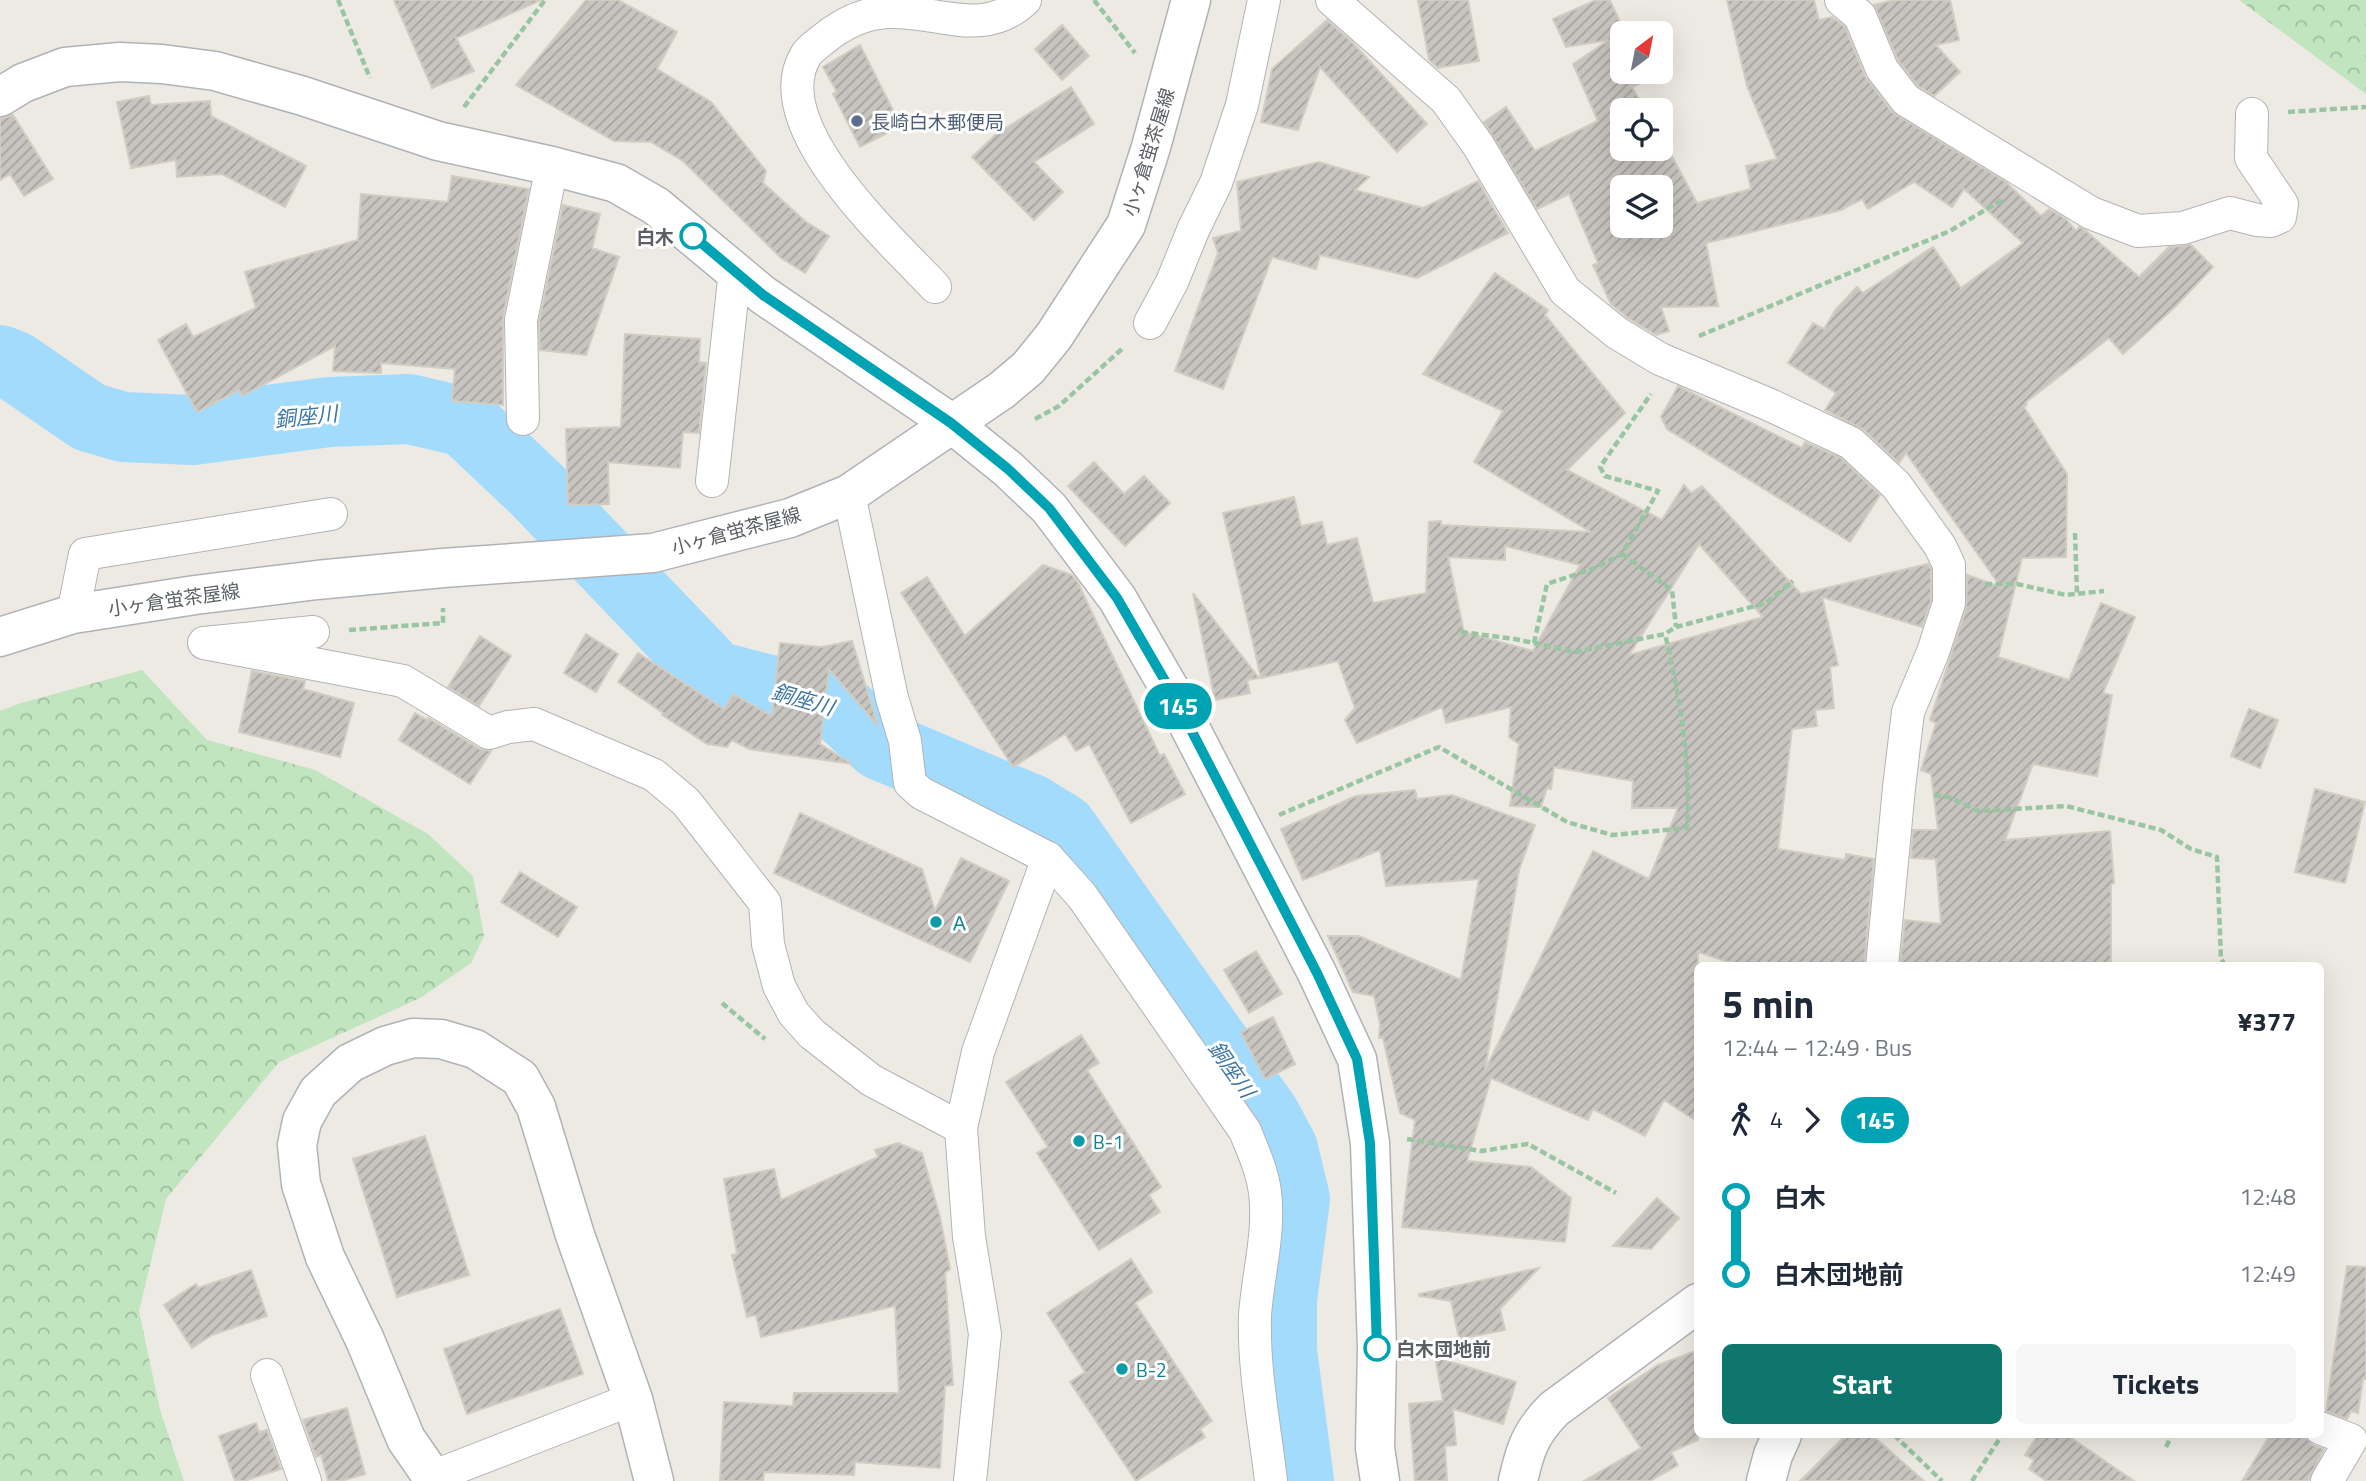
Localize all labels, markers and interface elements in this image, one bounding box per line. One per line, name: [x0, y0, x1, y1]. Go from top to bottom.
north arrow: [1610, 21, 1673, 84]
map controls: [1610, 21, 1673, 238]
street label: 小ヶ倉蛍茶屋線: [1115, 84, 1181, 220]
button: locate: [1610, 98, 1673, 161]
place label: 長崎白木郵便局: [871, 107, 1004, 136]
marker: 長崎白木郵便局: [849, 113, 865, 129]
button: layers: [1610, 175, 1673, 238]
place label: 白木: [636, 222, 674, 251]
marker: 白木: [680, 223, 706, 249]
water label: 銅座川: [273, 397, 341, 435]
street label: 小ヶ倉蛍茶屋線: [668, 499, 804, 561]
street label: 小ヶ倉蛍茶屋線: [106, 575, 242, 623]
water label: 銅座川: [768, 675, 840, 724]
line badge: 145: [1138, 683, 1218, 729]
text: 145: [1158, 688, 1198, 724]
place label: Ａ: [950, 908, 969, 937]
marker: Ａ: [928, 914, 944, 930]
text: 5 min: [1722, 975, 1814, 1033]
text: ¥377: [2238, 1002, 2296, 1041]
text: 12:44 – 12:49 · Bus: [1722, 1030, 1912, 1065]
water label: 銅座川: [1201, 1034, 1264, 1106]
icon: walk: [1722, 1101, 1760, 1139]
icon: forward: [1793, 1101, 1831, 1139]
text: 4: [1770, 1102, 1783, 1137]
text: 145: [1855, 1102, 1895, 1138]
place label: B-1: [1093, 1127, 1124, 1156]
marker: B-1: [1071, 1133, 1087, 1149]
text: 白木: [1774, 1178, 1826, 1217]
text: 12:48: [2239, 1179, 2296, 1214]
text: 白木団地前: [1774, 1255, 1904, 1294]
text: 12:49: [2239, 1256, 2296, 1291]
place label: 白木団地前: [1396, 1334, 1491, 1363]
marker: 白木団地前: [1364, 1335, 1390, 1361]
button: Start: [1722, 1344, 2002, 1424]
button: Tickets: [2016, 1344, 2296, 1424]
place label: B-2: [1136, 1355, 1167, 1384]
marker: B-2: [1114, 1361, 1130, 1377]

